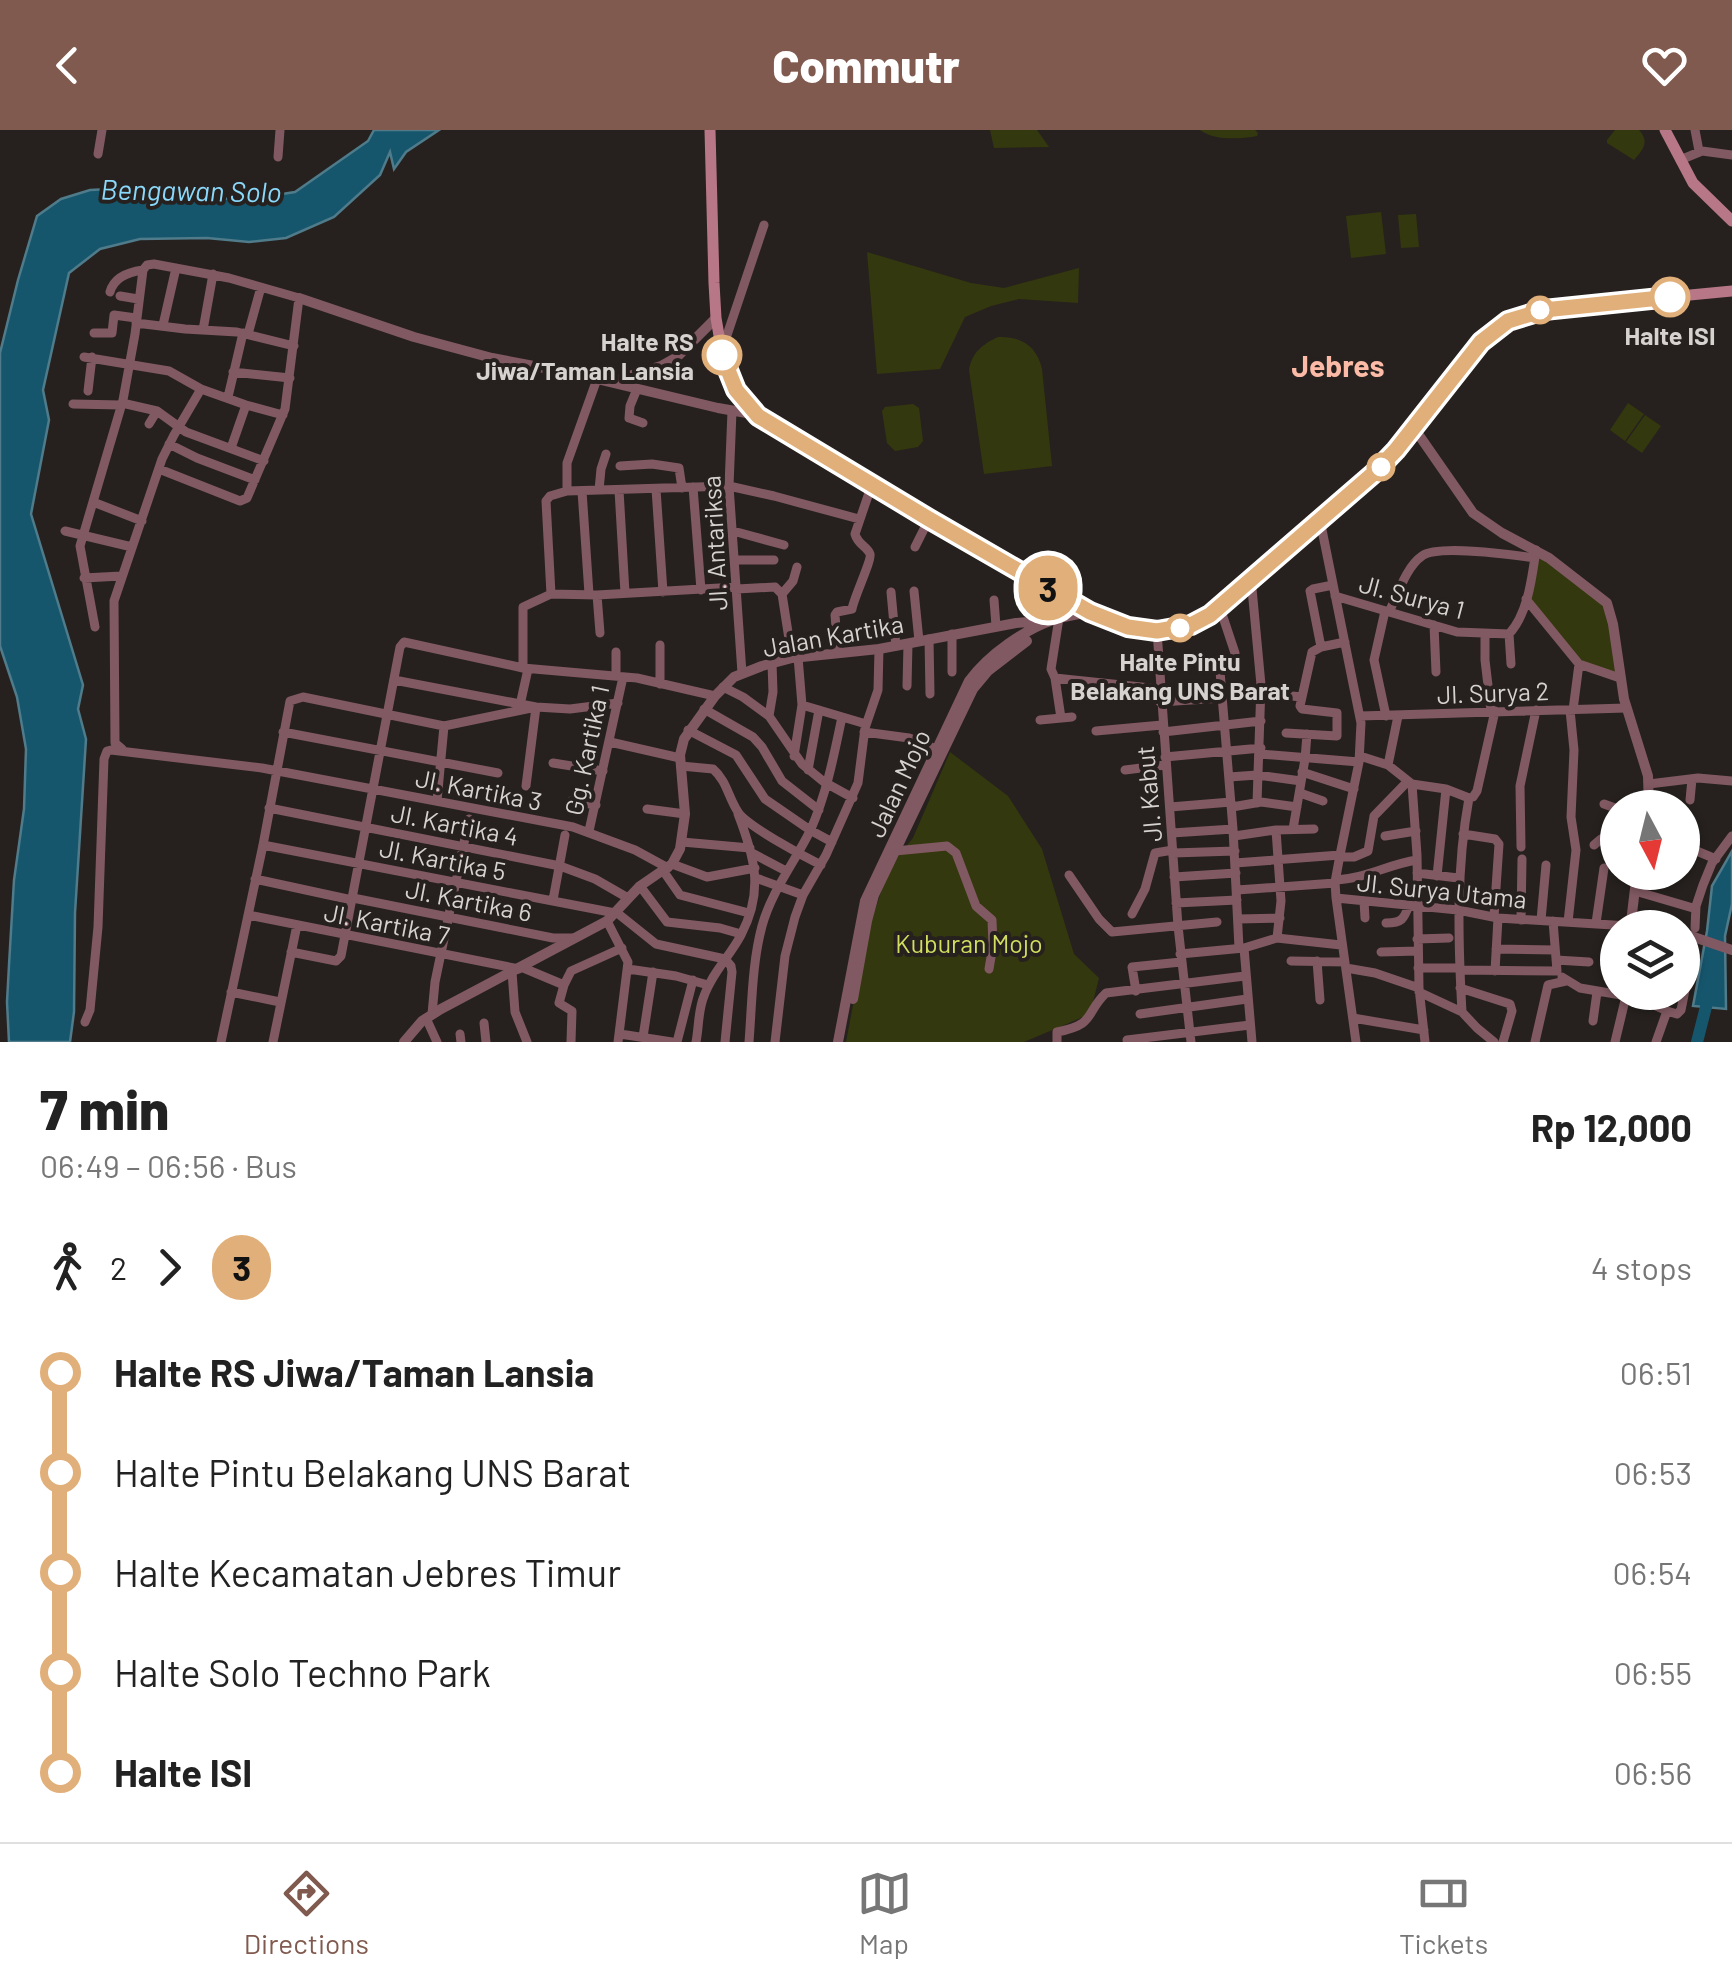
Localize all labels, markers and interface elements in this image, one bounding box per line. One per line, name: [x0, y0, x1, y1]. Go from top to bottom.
icon: back: [40, 38, 95, 93]
text: Commutr: [772, 38, 960, 92]
icon: heart: [1637, 38, 1692, 93]
water label: Bengawan Solo: [100, 171, 282, 209]
marker: Halte ISI: [1651, 278, 1689, 316]
unlabelled marker: [1527, 297, 1553, 323]
place label: Halte ISI: [1624, 320, 1716, 350]
place label: Halte RS Jiwa/Taman Lansia: [476, 326, 694, 385]
marker: Halte RS Jiwa/Taman Lansia: [703, 336, 741, 374]
district label: Jebres: [1291, 347, 1385, 383]
unlabelled marker: [1368, 454, 1394, 480]
street label: Jl. Antariksa: [695, 475, 733, 611]
line badge: 3: [1016, 556, 1080, 620]
text: 3: [1039, 567, 1057, 609]
street label: Jl. Surya 1: [1356, 568, 1468, 624]
street label: Jalan Kartika: [760, 608, 906, 662]
marker: Halte Pintu Belakang UNS Barat: [1167, 615, 1193, 641]
place label: Halte Pintu Belakang UNS Barat: [1070, 646, 1290, 705]
street label: Jl. Surya 2: [1436, 675, 1550, 709]
street label: Gg. Kartika 1: [558, 682, 614, 818]
street label: Jalan Mojo: [860, 724, 936, 842]
street label: Jl. Kabut: [1129, 745, 1167, 843]
street label: Jl. Kartika 3: [413, 762, 545, 816]
north arrow: [1600, 790, 1700, 890]
map controls: [1600, 790, 1700, 1010]
street label: Jl. Kartika 4: [389, 797, 521, 851]
street label: Jl. Kartika 5: [377, 832, 509, 886]
street label: Jl. Surya Utama: [1356, 866, 1528, 914]
street label: Jl. Kartika 6: [403, 873, 535, 927]
street label: Jl. Kartika 7: [322, 896, 452, 950]
button: layers: [1600, 910, 1700, 1010]
park label: Kuburan Mojo: [895, 928, 1043, 958]
text: 7 min: [40, 1075, 169, 1141]
text: Rp 12,000: [1531, 1104, 1692, 1150]
text: 06:49 – 06:56 · Bus: [40, 1146, 297, 1184]
icon: walk: [40, 1240, 95, 1295]
icon: forward: [142, 1240, 197, 1295]
text: 3: [232, 1246, 251, 1288]
text: 2: [110, 1248, 127, 1286]
text: 4 stops: [1591, 1248, 1692, 1286]
text: Halte RS Jiwa/Taman Lansia: [114, 1349, 594, 1395]
text: 06:51: [1620, 1353, 1692, 1391]
text: Halte Pintu Belakang UNS Barat: [114, 1449, 631, 1495]
text: 06:53: [1614, 1453, 1692, 1491]
text: Halte Kecamatan Jebres Timur: [114, 1549, 621, 1595]
text: 06:54: [1613, 1553, 1692, 1591]
text: Halte Solo Techno Park: [114, 1649, 491, 1695]
text: 06:55: [1614, 1653, 1692, 1691]
text: Halte ISI: [114, 1749, 252, 1795]
text: 06:56: [1614, 1753, 1692, 1791]
tab: Directions: [244, 1866, 369, 1960]
tab: Map: [857, 1866, 912, 1960]
tab: Tickets: [1399, 1866, 1488, 1960]

